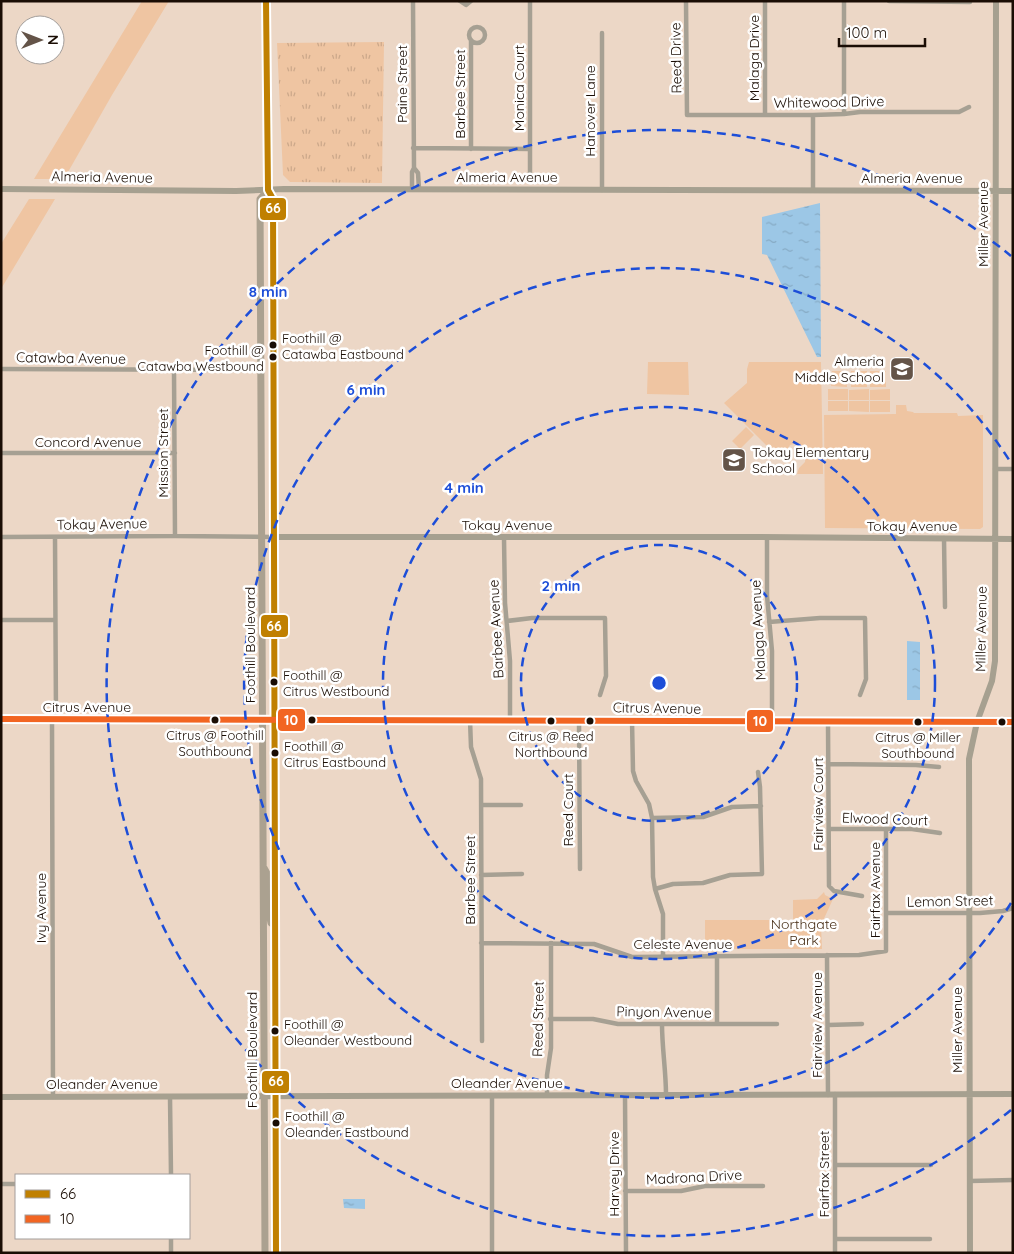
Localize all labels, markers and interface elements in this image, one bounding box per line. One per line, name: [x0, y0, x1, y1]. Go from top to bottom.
north arrow: [15, 15, 65, 65]
street label: Malaga Drive: [745, 15, 763, 101]
scale bar: [839, 15, 925, 47]
street label: Reed Drive: [666, 22, 686, 94]
text: 100 m: [846, 23, 887, 42]
text: N: [44, 35, 62, 45]
street label: Paine Street: [393, 45, 411, 123]
street label: Monica Court: [510, 45, 528, 131]
street label: Barbee Street: [451, 49, 469, 139]
street label: Hanover Lane: [581, 65, 599, 157]
street label: Whitewood Drive: [774, 92, 884, 112]
street label: Almeria Avenue: [51, 167, 153, 187]
street label: Almeria Avenue: [456, 168, 558, 186]
street label: Almeria Avenue: [861, 169, 963, 187]
street label: Miller Avenue: [974, 181, 992, 267]
line badge: 66: [259, 197, 287, 221]
text: 66: [265, 199, 281, 217]
text: 8 min: [249, 282, 287, 301]
place label: Foothill @ Catawba Eastbound: [282, 330, 404, 362]
marker: Foothill @ Catawba Eastbound: [268, 340, 278, 350]
place label: Foothill @ Catawba Westbound: [138, 342, 264, 374]
street label: Catawba Avenue: [16, 348, 126, 368]
marker: Foothill @ Catawba Westbound: [268, 352, 278, 362]
place label: Almeria Middle School: [794, 352, 884, 386]
school or university icon: Almeria Middle School: [889, 356, 915, 382]
text: 6 min: [347, 380, 385, 399]
street label: Mission Street: [154, 408, 172, 498]
street label: Concord Avenue: [35, 433, 141, 451]
place label: Tokay Elementary School: [752, 443, 869, 477]
school or university icon: Tokay Elementary School: [721, 447, 747, 473]
text: 4 min: [444, 478, 484, 497]
street label: Tokay Avenue: [56, 514, 148, 534]
street label: Tokay Avenue: [462, 516, 552, 534]
street label: Tokay Avenue: [867, 517, 957, 535]
text: 2 min: [541, 576, 581, 595]
street label: Barbee Avenue: [484, 579, 508, 679]
street label: Malaga Avenue: [746, 579, 770, 681]
street label: Miller Avenue: [971, 586, 991, 672]
street label: Foothill Boulevard: [241, 587, 259, 703]
line badge: 66: [260, 614, 289, 638]
text: 66: [266, 617, 282, 635]
place label: Foothill @ Citrus Westbound: [283, 667, 389, 699]
centre of rings: [650, 674, 668, 692]
marker: Foothill @ Citrus Westbound: [269, 677, 279, 687]
street label: Citrus Avenue: [43, 698, 131, 716]
street label: Citrus Avenue: [613, 698, 701, 718]
line badge: 10: [277, 708, 306, 732]
line badge: 10: [746, 709, 774, 733]
text: 10: [284, 711, 298, 729]
text: 10: [753, 712, 767, 730]
marker: Citrus @ Foothill Southbound: [210, 715, 220, 725]
unlabelled marker: [307, 715, 317, 725]
marker: Citrus @ Reed Northbound: [546, 716, 556, 726]
unlabelled marker: [585, 716, 595, 726]
marker: Citrus @ Miller Southbound: [913, 717, 923, 727]
unlabelled marker: [997, 717, 1007, 727]
place label: Citrus @ Foothill Southbound: [166, 727, 264, 759]
place label: Citrus @ Reed Northbound: [508, 728, 594, 760]
place label: Citrus @ Miller Southbound: [875, 729, 961, 761]
place label: Foothill @ Citrus Eastbound: [284, 738, 386, 770]
marker: Foothill @ Citrus Eastbound: [270, 748, 280, 758]
street label: Fairview Court: [809, 757, 827, 851]
street label: Reed Court: [559, 773, 577, 847]
street label: Elwood Court: [842, 808, 929, 830]
street label: Barbee Street: [461, 835, 479, 925]
street label: Fairfax Avenue: [866, 842, 884, 938]
street label: Ivy Avenue: [32, 873, 50, 943]
street label: Lemon Street: [906, 891, 994, 911]
park label: Northgate Park: [771, 915, 837, 949]
street label: Celeste Avenue: [634, 935, 733, 953]
street label: Fairview Avenue: [808, 972, 826, 1078]
street label: Reed Street: [528, 981, 548, 1057]
street label: Miller Avenue: [948, 987, 966, 1073]
street label: Foothill Boulevard: [243, 992, 261, 1108]
street label: Pinyon Avenue: [616, 1002, 712, 1022]
place label: Foothill @ Oleander Westbound: [284, 1016, 412, 1048]
marker: Foothill @ Oleander Westbound: [270, 1026, 280, 1036]
line badge: 66: [261, 1070, 290, 1094]
text: 66: [268, 1072, 284, 1090]
street label: Oleander Avenue: [451, 1074, 563, 1092]
street label: Oleander Avenue: [46, 1075, 158, 1093]
place label: Foothill @ Oleander Eastbound: [285, 1108, 409, 1140]
marker: Foothill @ Oleander Eastbound: [271, 1118, 281, 1128]
street label: Fairfax Street: [815, 1130, 833, 1217]
street label: Harvey Drive: [605, 1131, 623, 1217]
street label: Madrona Drive: [646, 1165, 743, 1189]
legend: [15, 1174, 190, 1239]
text: 66: [60, 1184, 76, 1203]
text: 10: [60, 1209, 75, 1228]

